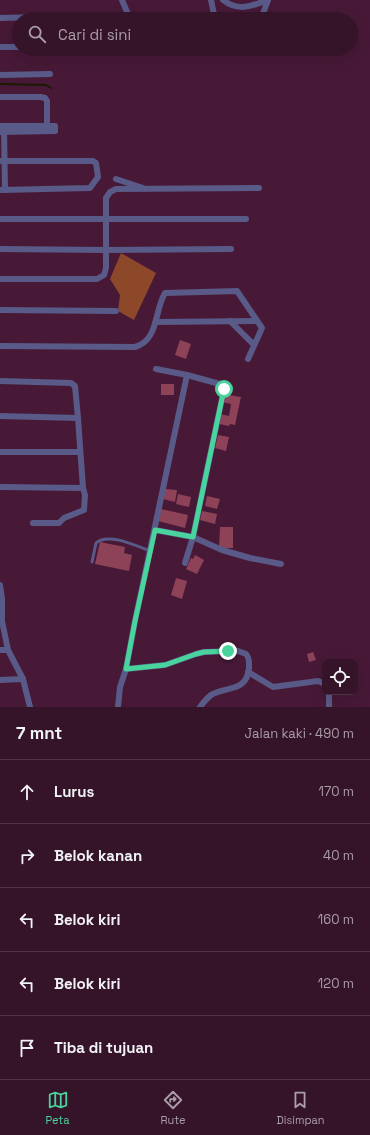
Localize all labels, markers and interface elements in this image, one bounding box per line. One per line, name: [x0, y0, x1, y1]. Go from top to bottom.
search box: [12, 12, 358, 56]
icon: search: [26, 23, 48, 45]
text: Cari di sini: [58, 25, 131, 44]
route start: [215, 380, 233, 398]
route end: [219, 642, 237, 660]
map controls: [322, 659, 358, 695]
button: locate: [322, 659, 358, 695]
text: 7 mnt: [16, 722, 62, 744]
text: Jalan kaki · 490 m: [245, 725, 354, 742]
icon: ahead: [16, 781, 38, 803]
text: Lurus: [54, 782, 94, 801]
text: 170 m: [318, 783, 354, 800]
icon: right: [16, 845, 38, 867]
text: Belok kanan: [54, 846, 142, 865]
text: 40 m: [323, 847, 354, 864]
icon: left: [16, 909, 38, 931]
text: Belok kiri: [54, 910, 120, 929]
text: 160 m: [318, 911, 354, 928]
icon: left: [16, 973, 38, 995]
text: Belok kiri: [54, 974, 120, 993]
text: 120 m: [318, 975, 354, 992]
icon: arrive: [16, 1037, 38, 1059]
text: Tiba di tujuan: [54, 1038, 153, 1057]
tab: Peta: [45, 1089, 70, 1127]
tab: Rute: [160, 1089, 186, 1127]
tab: Disimpan: [276, 1089, 325, 1127]

